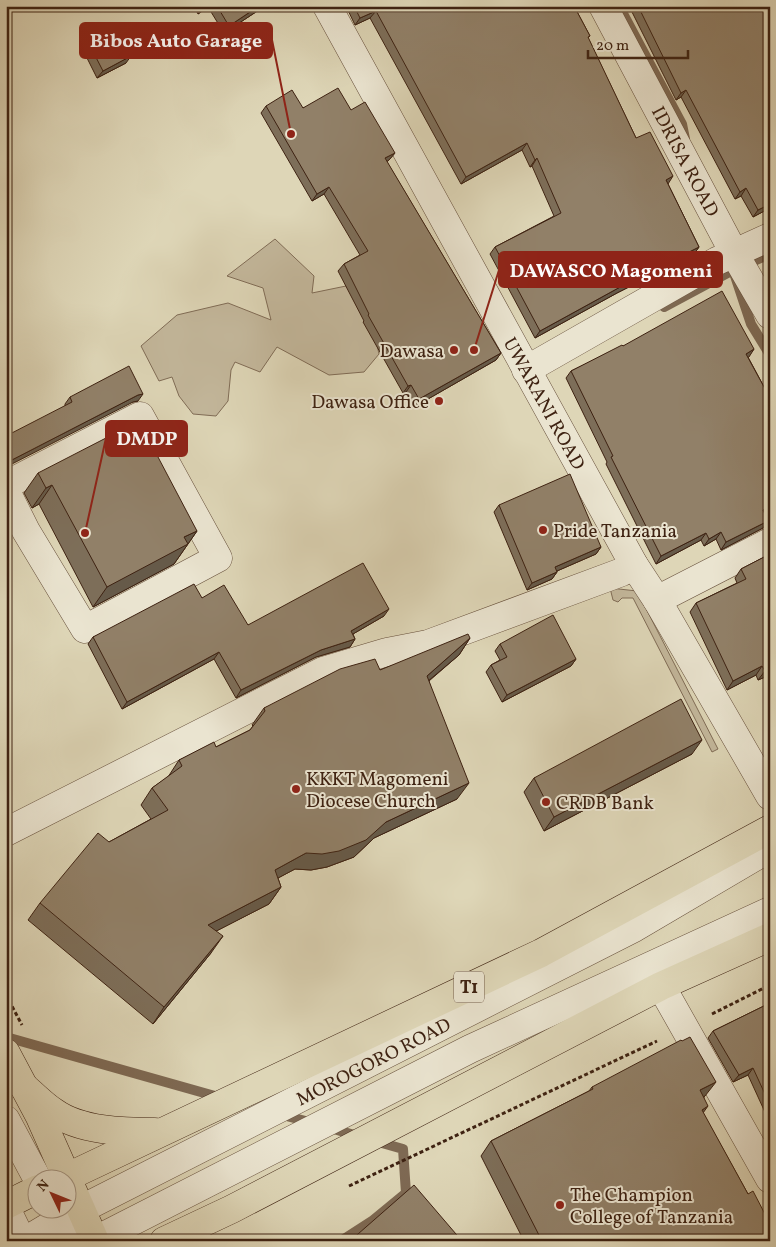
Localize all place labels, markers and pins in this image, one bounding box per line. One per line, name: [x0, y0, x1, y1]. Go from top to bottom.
callout: Bibos Auto Garage: [80, 23, 272, 58]
callout: DAWASCO Magomeni: [499, 252, 722, 287]
place label: Dawasa: [379, 339, 444, 365]
marker: Dawasa: [448, 344, 460, 356]
place label: Dawasa Office: [311, 390, 429, 416]
marker: Dawasa Office: [433, 395, 445, 407]
callout: DMDP: [106, 421, 187, 456]
place label: Pride Tanzania: [553, 519, 677, 545]
marker: Pride Tanzania: [537, 524, 549, 536]
place label: KKKT Magomeni Diocese Church: [306, 767, 449, 815]
marker: KKKT Magomeni Diocese Church: [290, 783, 302, 795]
place label: CRDB Bank: [556, 791, 654, 817]
marker: CRDB Bank: [540, 796, 552, 808]
place label: The Champion College of Tanzania: [570, 1183, 733, 1231]
marker: The Champion College of Tanzania: [554, 1199, 566, 1211]

